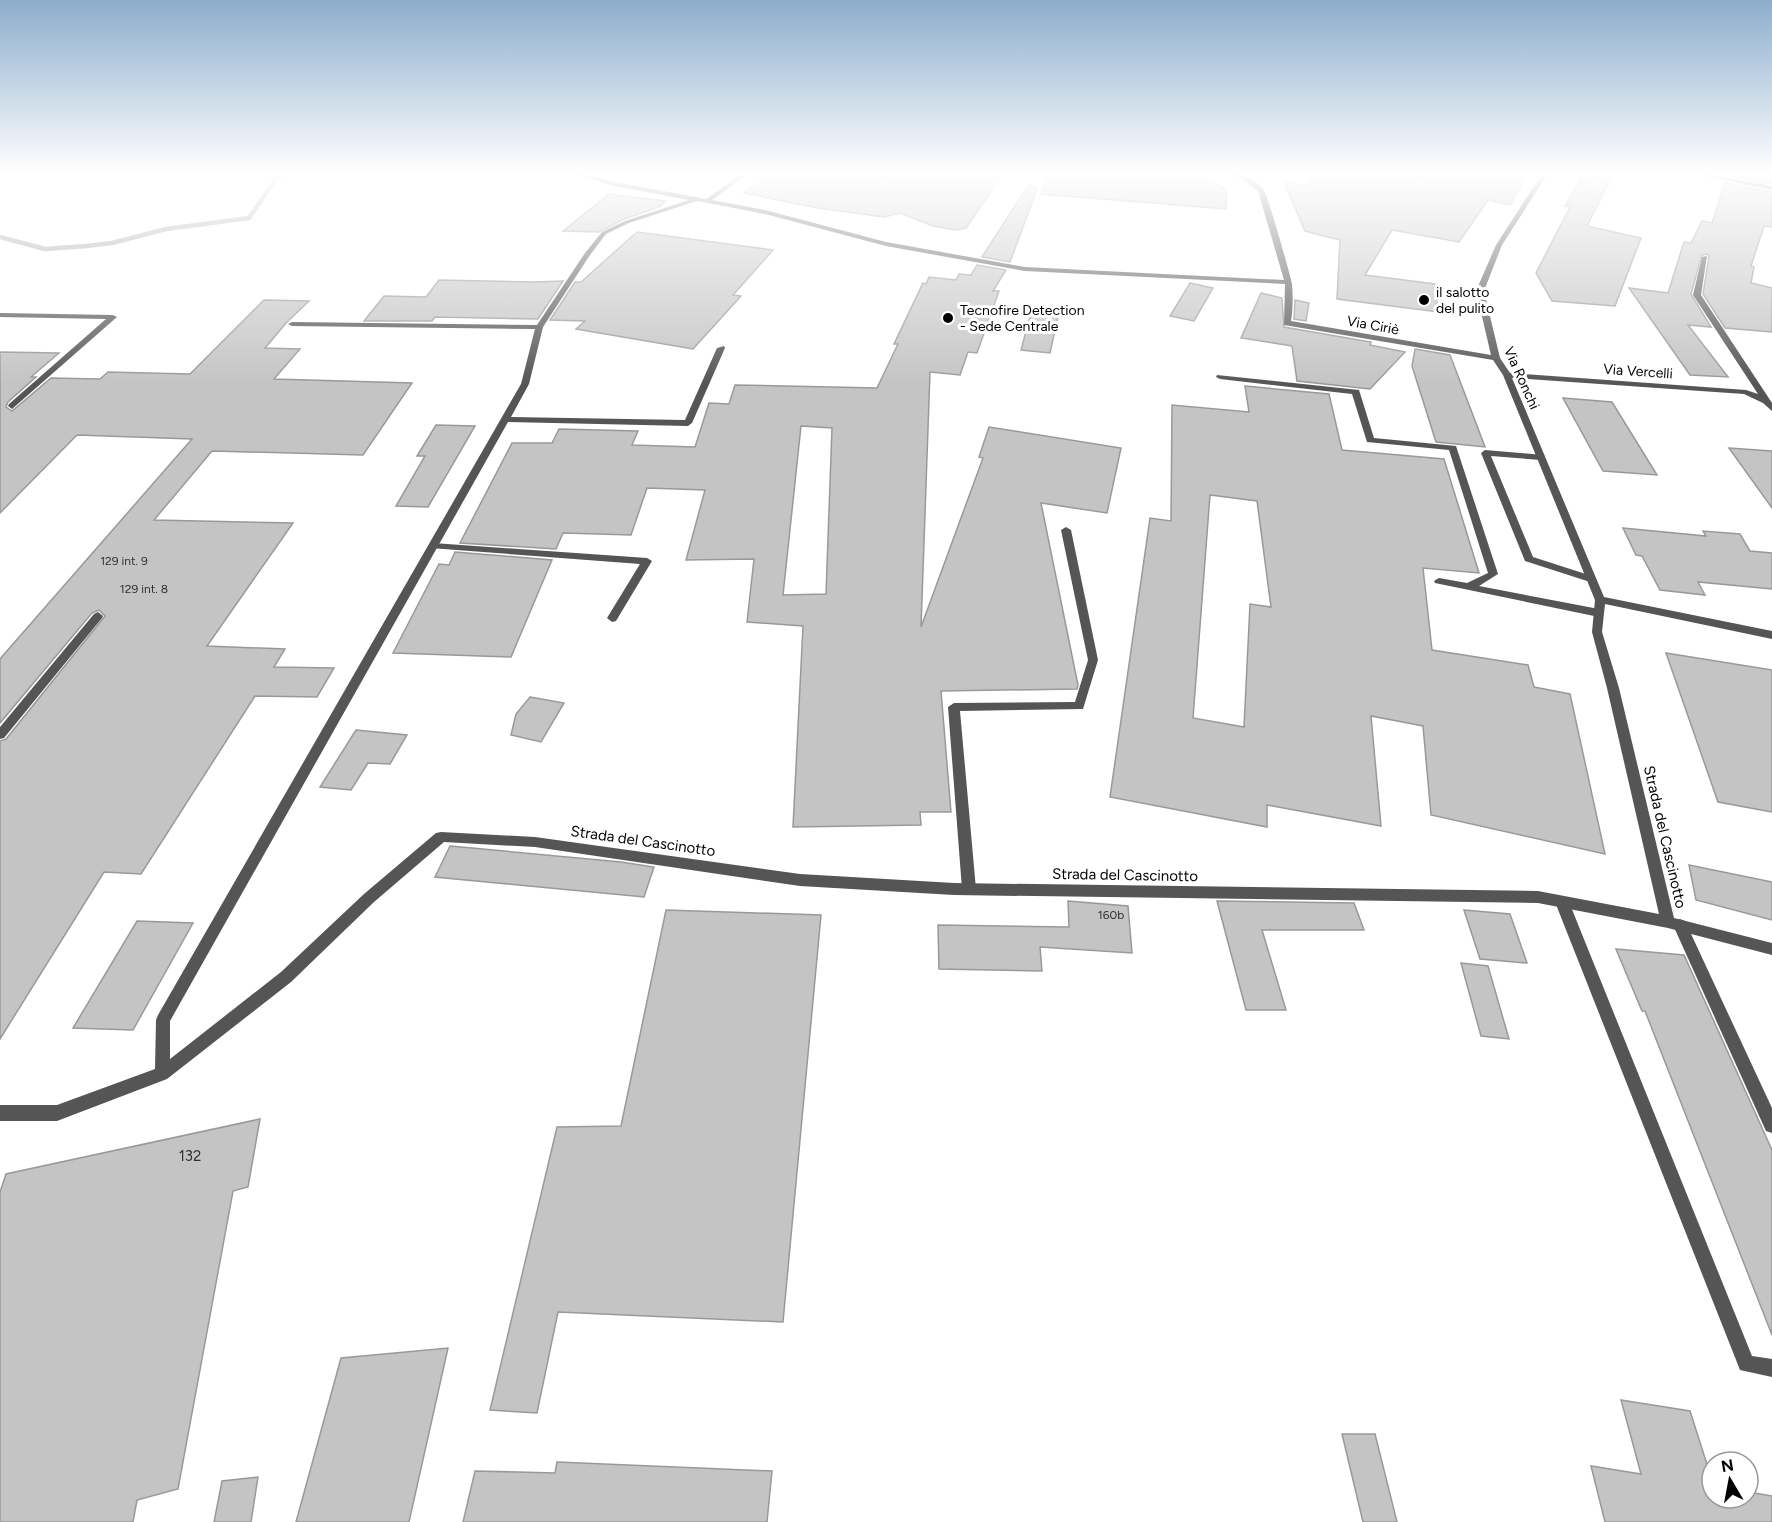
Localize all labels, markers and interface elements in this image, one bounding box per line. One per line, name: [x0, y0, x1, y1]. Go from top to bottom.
place label: il salotto del pulito: [1436, 284, 1494, 317]
marker: il salotto del pulito: [1417, 293, 1431, 307]
place label: Tecnofire Detection - Sede Centrale: [960, 302, 1085, 335]
marker: Tecnofire Detection - Sede Centrale: [941, 311, 955, 325]
street label: Via Ciriè: [1346, 313, 1401, 338]
street label: Via Ronchi: [1500, 344, 1543, 412]
street label: Via Vercelli: [1603, 361, 1673, 382]
house number: 129 int. 9: [100, 554, 148, 568]
house number: 129 int. 8: [120, 582, 168, 596]
street label: Strada del Cascinotto: [1640, 764, 1690, 910]
street label: Strada del Cascinotto: [570, 822, 717, 860]
street label: Strada del Cascinotto: [1052, 865, 1198, 885]
house number: 160b: [1098, 908, 1124, 922]
house number: 132: [179, 1147, 201, 1165]
north arrow: [1700, 1450, 1760, 1510]
text: N: [1720, 1455, 1735, 1476]

